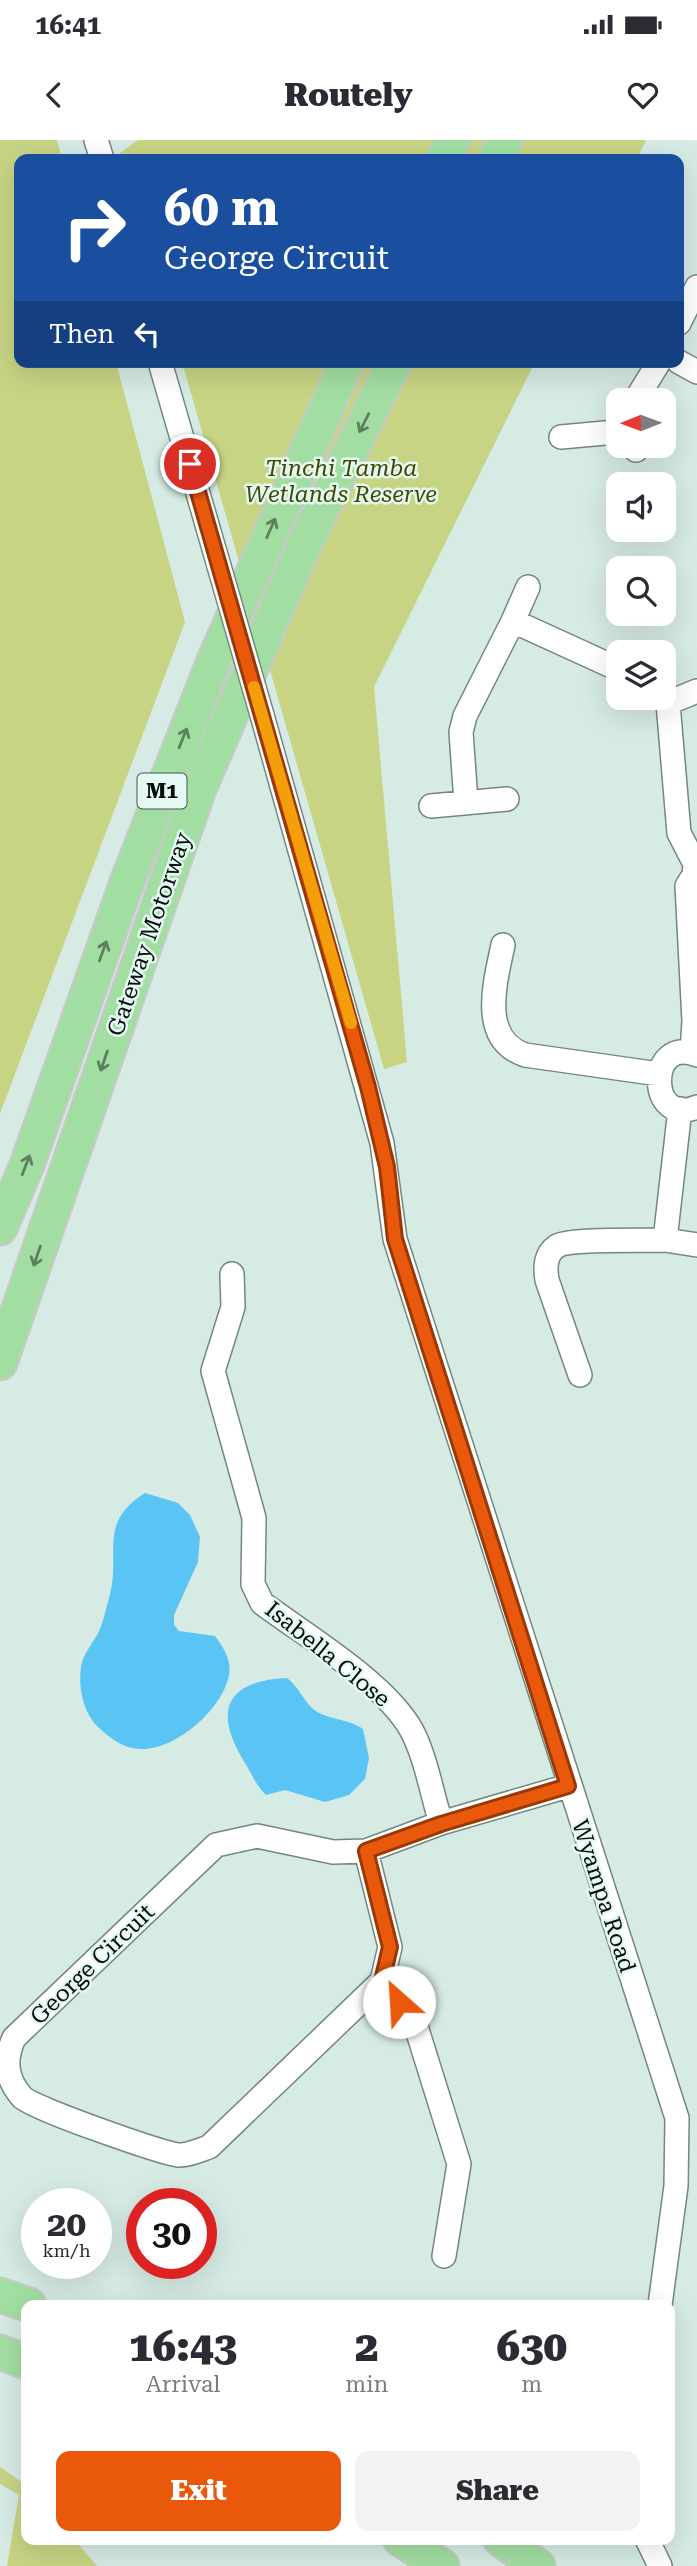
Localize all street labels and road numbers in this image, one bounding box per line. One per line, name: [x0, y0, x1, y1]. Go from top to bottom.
road number: M1: [138, 774, 186, 808]
street label: Gateway Motorway: [102, 828, 197, 1040]
street label: Isabella Close: [260, 1596, 396, 1713]
street label: Wyampa Road: [566, 1816, 641, 1976]
street label: George Circuit: [25, 1898, 160, 2030]

